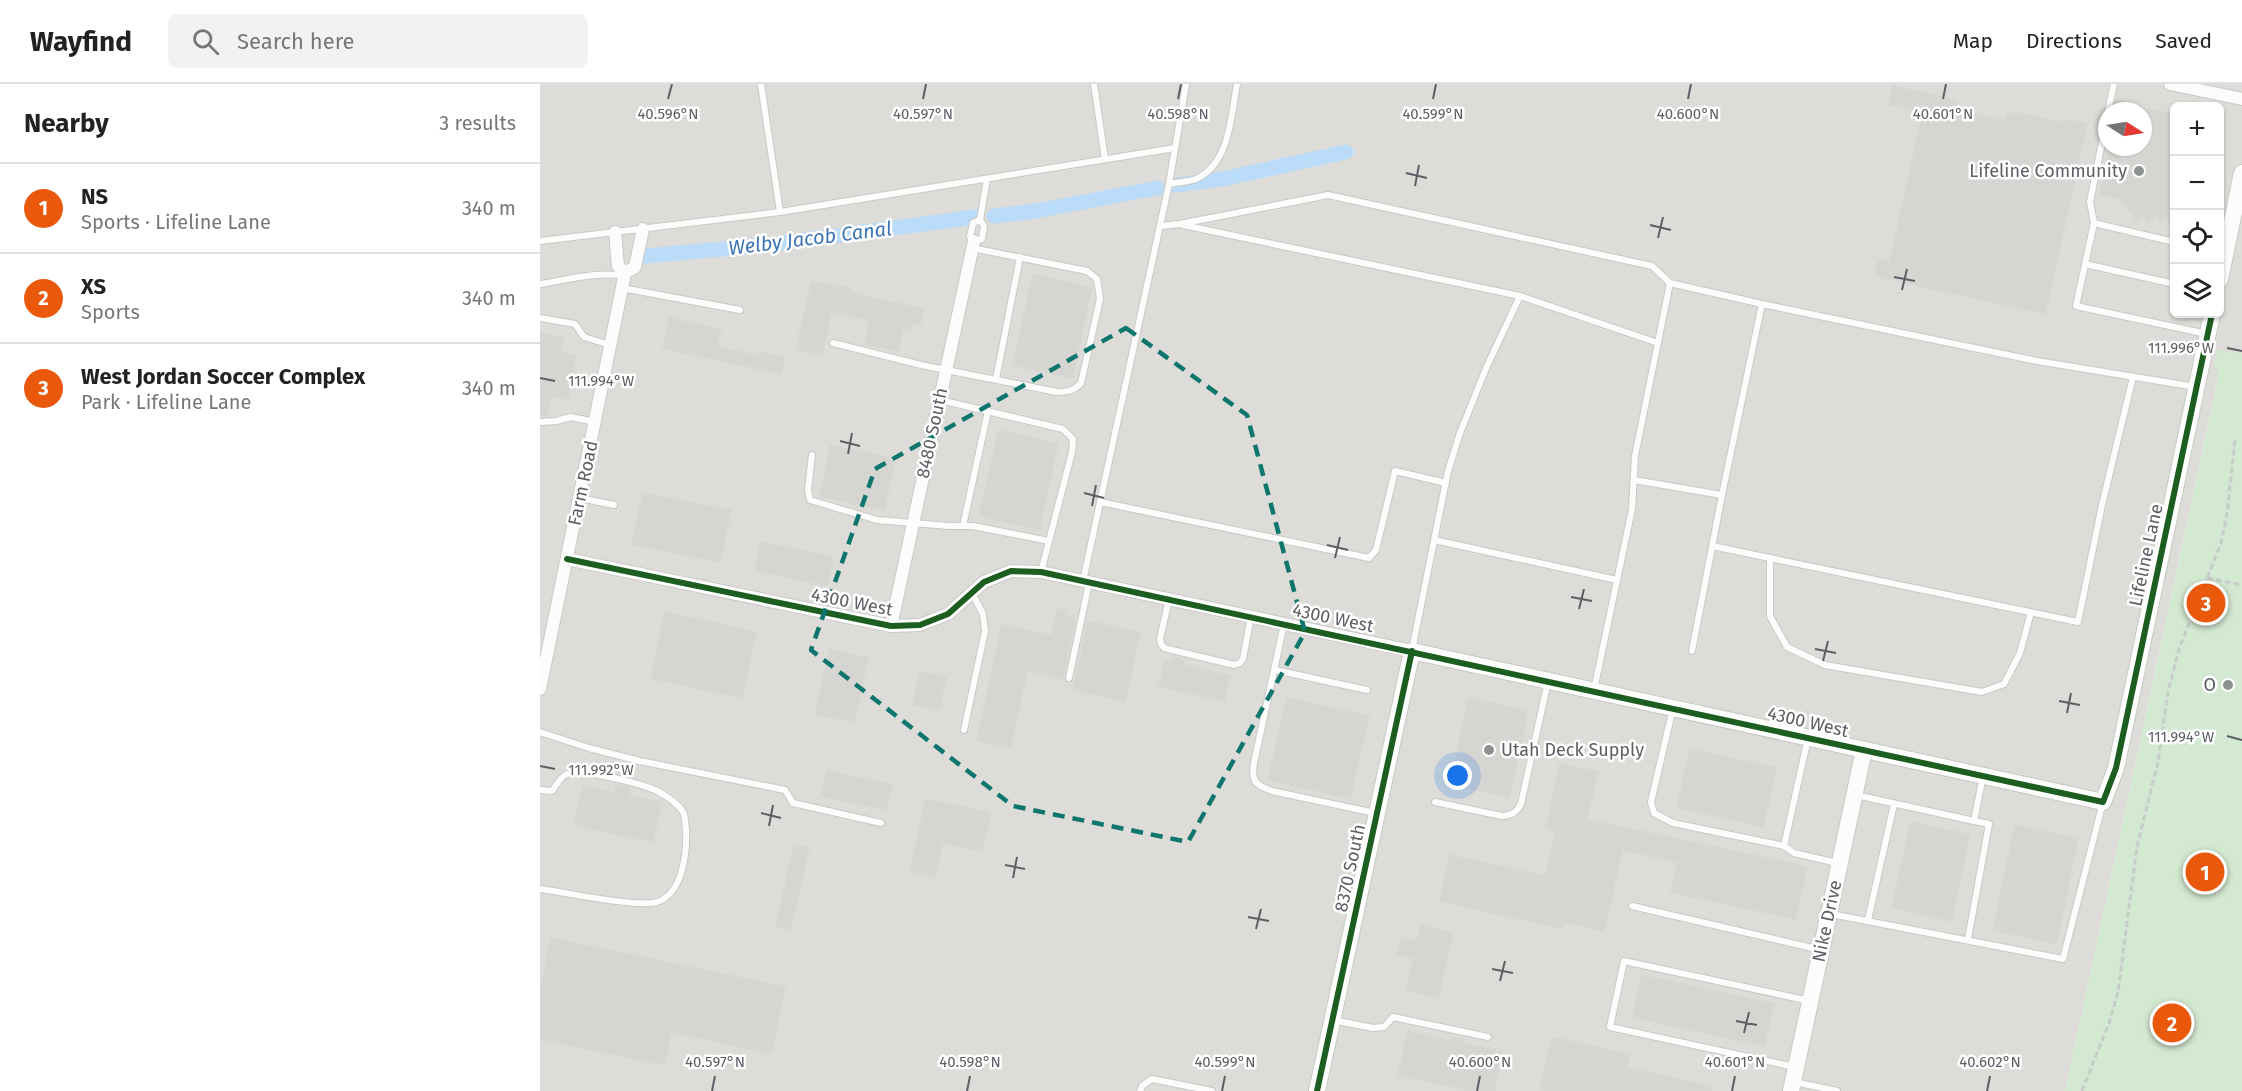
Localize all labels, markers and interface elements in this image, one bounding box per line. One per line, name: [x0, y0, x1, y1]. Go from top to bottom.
search box: [168, 14, 588, 68]
text: Wayfind: [30, 25, 132, 58]
icon: search: [189, 25, 222, 58]
text: Search here: [237, 28, 355, 55]
text: Map: [1953, 28, 1993, 54]
text: Directions: [2026, 28, 2122, 54]
text: Saved: [2155, 28, 2212, 54]
north arrow: [2098, 102, 2152, 156]
map controls: [2170, 102, 2224, 318]
button: +: [2170, 102, 2224, 156]
text: 40.596°N: [637, 105, 699, 123]
text: 40.597°N: [893, 105, 953, 123]
text: 40.598°N: [1147, 105, 1209, 123]
text: 40.599°N: [1402, 105, 1464, 123]
text: 40.600°N: [1657, 105, 1719, 123]
text: 40.601°N: [1913, 105, 1973, 123]
text: Nearby: [24, 108, 109, 139]
text: 3 results: [439, 111, 516, 135]
button: −: [2170, 156, 2224, 210]
place label: Lifeline Community: [1969, 160, 2127, 182]
marker: Lifeline Community: [2132, 164, 2146, 178]
text: NS: [81, 183, 108, 210]
text: 1: [39, 196, 48, 220]
text: 340 m: [462, 196, 516, 220]
text: Sports · Lifeline Lane: [81, 210, 271, 234]
button: locate: [2170, 210, 2224, 264]
water label: Welby Jacob Canal: [727, 216, 893, 260]
button: layers: [2170, 264, 2224, 318]
text: XS: [81, 273, 106, 300]
text: 2: [38, 286, 49, 310]
text: 340 m: [462, 286, 516, 310]
text: Sports: [81, 300, 140, 324]
text: 111.996°W: [2148, 339, 2215, 357]
text: West Jordan Soccer Complex: [81, 363, 365, 390]
text: 111.994°W: [568, 372, 635, 390]
text: 3: [38, 376, 49, 400]
text: 340 m: [462, 376, 516, 400]
street label: 8480 South: [912, 386, 952, 480]
text: Park · Lifeline Lane: [81, 390, 251, 414]
street label: Farm Road: [563, 439, 603, 527]
street label: Lifeline Lane: [2124, 502, 2168, 608]
pin: 3: [2186, 580, 2226, 626]
street label: 4300 West: [809, 583, 895, 621]
street label: 4300 West: [1290, 599, 1376, 637]
place label: O: [2204, 674, 2216, 696]
marker: O: [2221, 678, 2235, 692]
street label: 4300 West: [1765, 702, 1851, 742]
text: 111.994°W: [2148, 728, 2215, 746]
place label: Utah Deck Supply: [1501, 739, 1644, 761]
marker: Utah Deck Supply: [1482, 743, 1496, 757]
text: 111.992°W: [568, 761, 634, 779]
your location: [1443, 761, 1472, 790]
street label: 8370 South: [1330, 822, 1370, 914]
pin: 1: [2186, 850, 2224, 894]
street label: Nike Drive: [1808, 878, 1846, 964]
pin: 2: [2152, 1000, 2192, 1046]
text: 40.597°N: [685, 1053, 745, 1071]
text: 40.598°N: [939, 1053, 1001, 1071]
text: 40.599°N: [1194, 1053, 1256, 1071]
text: 40.600°N: [1449, 1053, 1511, 1071]
text: 40.601°N: [1705, 1053, 1765, 1071]
text: 40.602°N: [1959, 1053, 2021, 1071]

